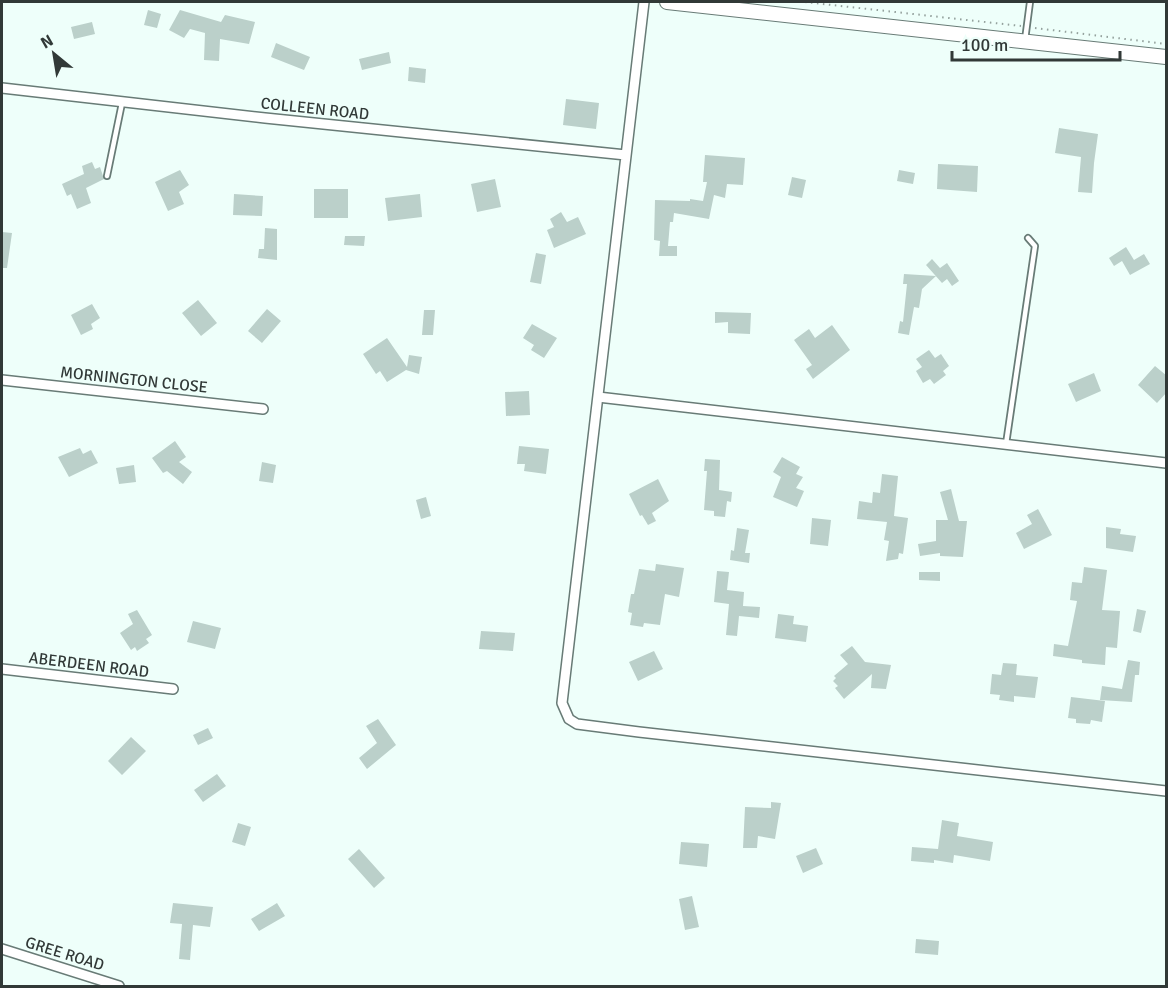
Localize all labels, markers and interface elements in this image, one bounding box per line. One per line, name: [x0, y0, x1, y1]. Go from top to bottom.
north arrow: [24, 24, 84, 84]
scale bar: [952, 24, 1120, 62]
text: N: [37, 30, 57, 53]
text: 100 m: [961, 34, 1008, 56]
street label: COLLEEN ROAD: [260, 93, 370, 125]
street label: MORNINGTON CLOSE: [59, 362, 209, 398]
street label: ABERDEEN ROAD: [28, 648, 150, 682]
street label: GREE ROAD: [23, 932, 107, 975]

